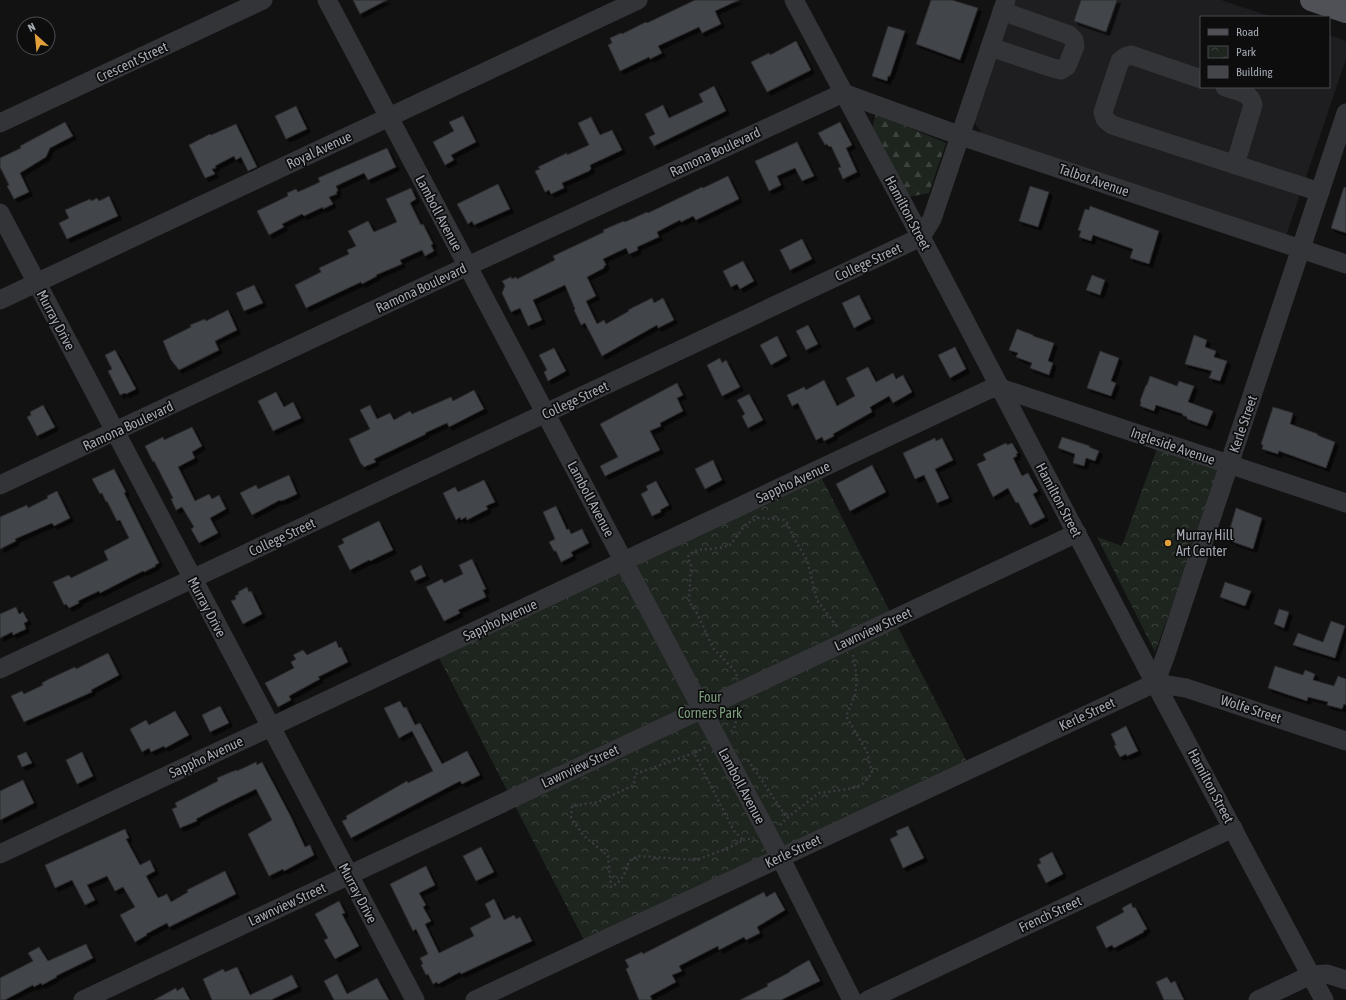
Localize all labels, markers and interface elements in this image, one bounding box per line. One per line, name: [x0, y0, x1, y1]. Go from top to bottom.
north arrow: [16, 16, 56, 56]
legend: [1200, 16, 1330, 88]
text: N: [26, 20, 37, 34]
text: Road: [1236, 25, 1259, 39]
street label: Crescent Street: [94, 39, 170, 85]
text: Park: [1236, 45, 1257, 59]
text: Building: [1236, 65, 1274, 79]
street label: Ramona Boulevard: [667, 124, 763, 180]
street label: Royal Avenue: [284, 128, 354, 172]
street label: Talbot Avenue: [1057, 161, 1131, 199]
street label: Lamboll Avenue: [412, 172, 466, 254]
street label: Hamilton Street: [882, 173, 934, 253]
street label: College Street: [832, 240, 904, 284]
street label: Ramona Boulevard: [373, 260, 469, 316]
street label: Murray Drive: [34, 287, 78, 353]
street label: College Street: [539, 378, 611, 422]
street label: Kerle Street: [1226, 393, 1260, 455]
street label: Ramona Boulevard: [80, 398, 176, 454]
street label: Ingleside Avenue: [1129, 424, 1217, 468]
street label: Lamboll Avenue: [564, 458, 618, 540]
street label: Sappho Avenue: [754, 458, 832, 506]
street label: Hamilton Street: [1033, 460, 1085, 540]
street label: College Street: [246, 515, 318, 559]
place label: Murray Hill Art Center: [1176, 527, 1233, 559]
marker: Murray Hill Art Center: [1163, 538, 1173, 548]
street label: Murray Drive: [185, 574, 229, 640]
street label: Sappho Avenue: [461, 596, 539, 644]
street label: Lawnview Street: [832, 604, 914, 654]
park label: Four Corners Park: [678, 689, 742, 721]
street label: Wolfe Street: [1219, 692, 1283, 726]
street label: Kerle Street: [1057, 694, 1117, 734]
street label: Sappho Avenue: [167, 733, 245, 781]
street label: Lawnview Street: [539, 741, 621, 791]
street label: Lamboll Avenue: [715, 745, 769, 827]
street label: Hamilton Street: [1185, 746, 1237, 826]
street label: Kerle Street: [763, 831, 823, 871]
street label: Murray Drive: [336, 860, 380, 926]
street label: Lawnview Street: [246, 879, 328, 929]
street label: French Street: [1016, 893, 1084, 935]

